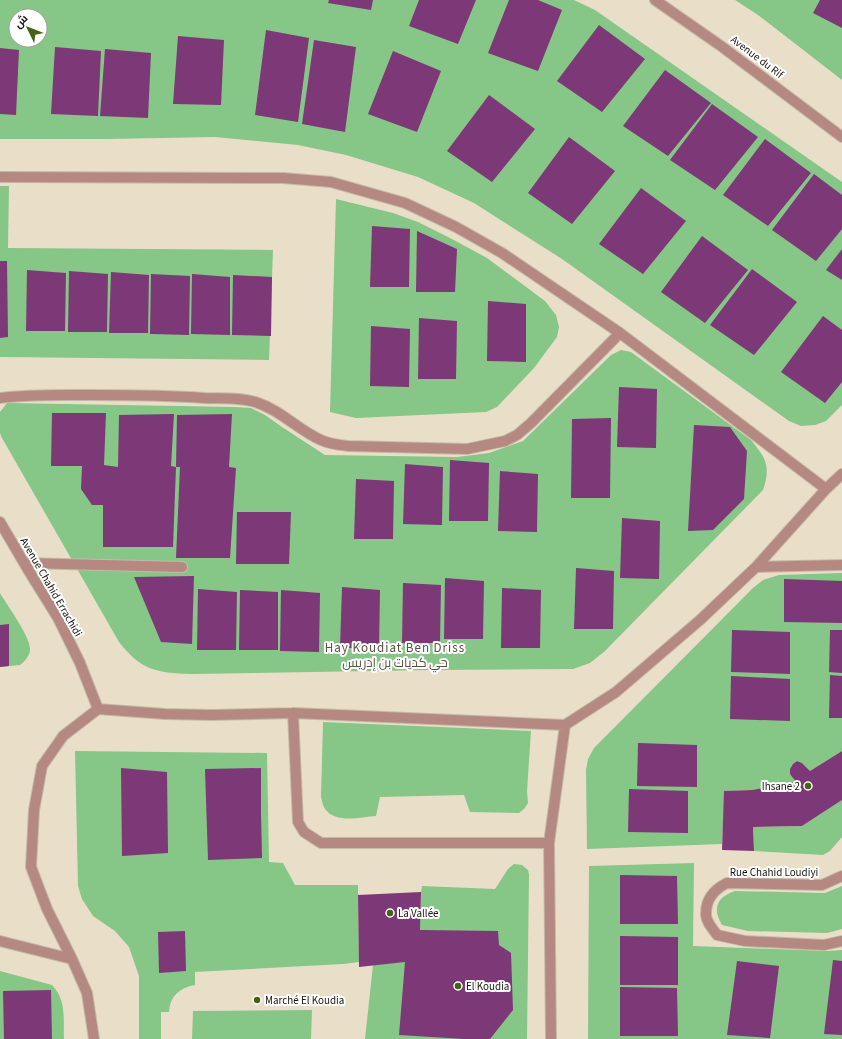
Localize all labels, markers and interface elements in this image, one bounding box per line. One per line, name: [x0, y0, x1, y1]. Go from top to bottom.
north arrow: [8, 8, 48, 48]
text: ش: [11, 11, 31, 32]
street label: Avenue du Rif: [727, 32, 787, 82]
street label: Avenue Chahid Errachidi: [16, 535, 86, 639]
district label: Hay Koudiat Ben Driss حي كديات بن إدريس: [325, 639, 465, 673]
place label: Ihsane 2: [762, 779, 800, 794]
marker: Ihsane 2: [803, 781, 813, 791]
street label: Rue Chahid Loudiyi: [730, 865, 818, 880]
place label: La Vallée: [398, 906, 439, 921]
marker: La Vallée: [385, 908, 395, 918]
place label: El Koudia: [466, 979, 509, 994]
marker: El Koudia: [453, 981, 463, 991]
place label: Marché El Koudia: [265, 993, 344, 1008]
marker: Marché El Koudia: [252, 995, 262, 1005]

